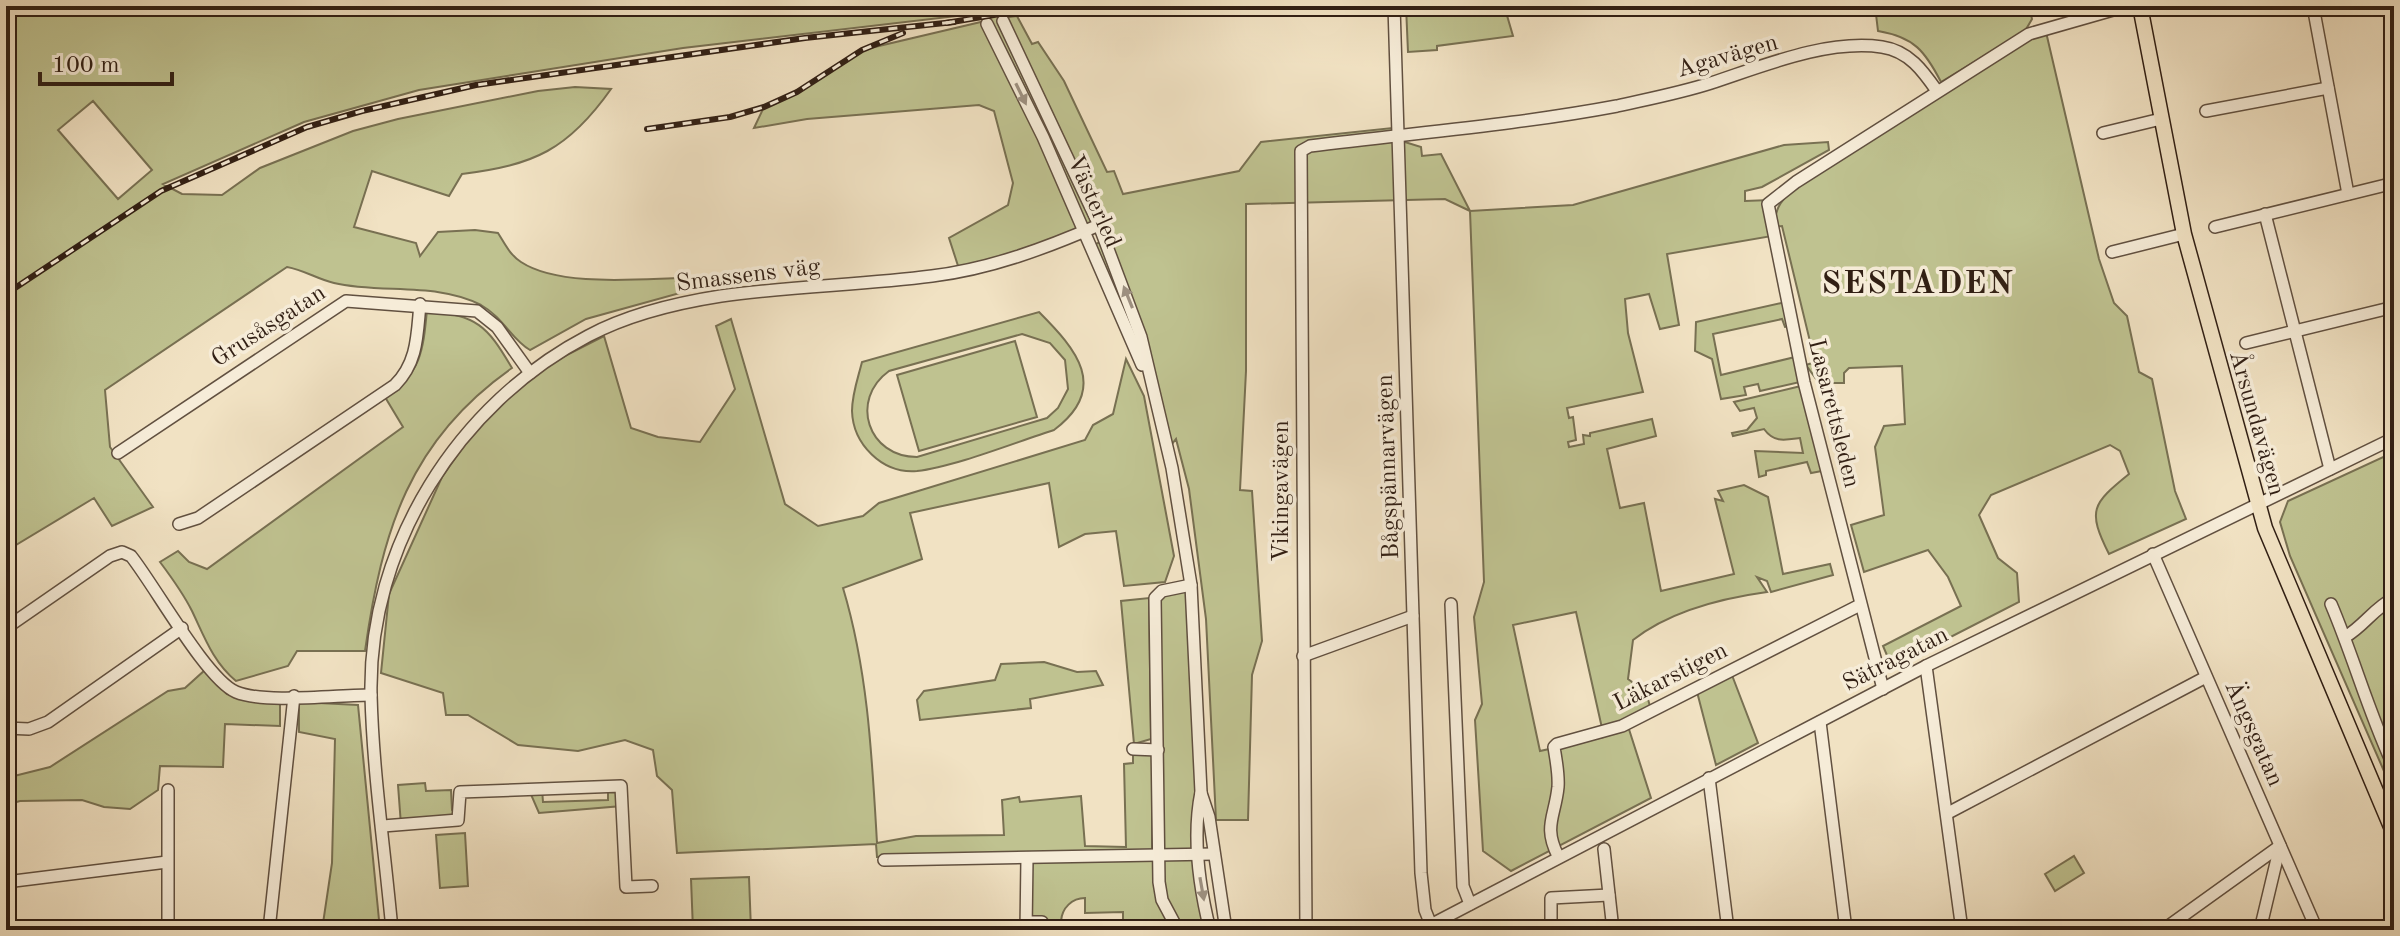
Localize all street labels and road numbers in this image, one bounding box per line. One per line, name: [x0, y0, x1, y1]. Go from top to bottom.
street label: Agavägen: [1674, 31, 1781, 83]
street label: Västerled: [1062, 152, 1124, 252]
street label: Smassens väg: [675, 255, 822, 297]
street label: Grusåsgatan: [208, 281, 330, 372]
street label: Lasarettsleden: [1803, 337, 1863, 490]
street label: Årsundavägen: [2224, 347, 2293, 499]
street label: Bågspännarvägen: [1374, 374, 1404, 560]
street label: Vikingavägen: [1270, 420, 1294, 562]
street label: Sätragatan: [1839, 623, 1953, 697]
street label: Läkarstigen: [1610, 639, 1732, 717]
street label: Ängsgatan: [2219, 676, 2290, 790]

